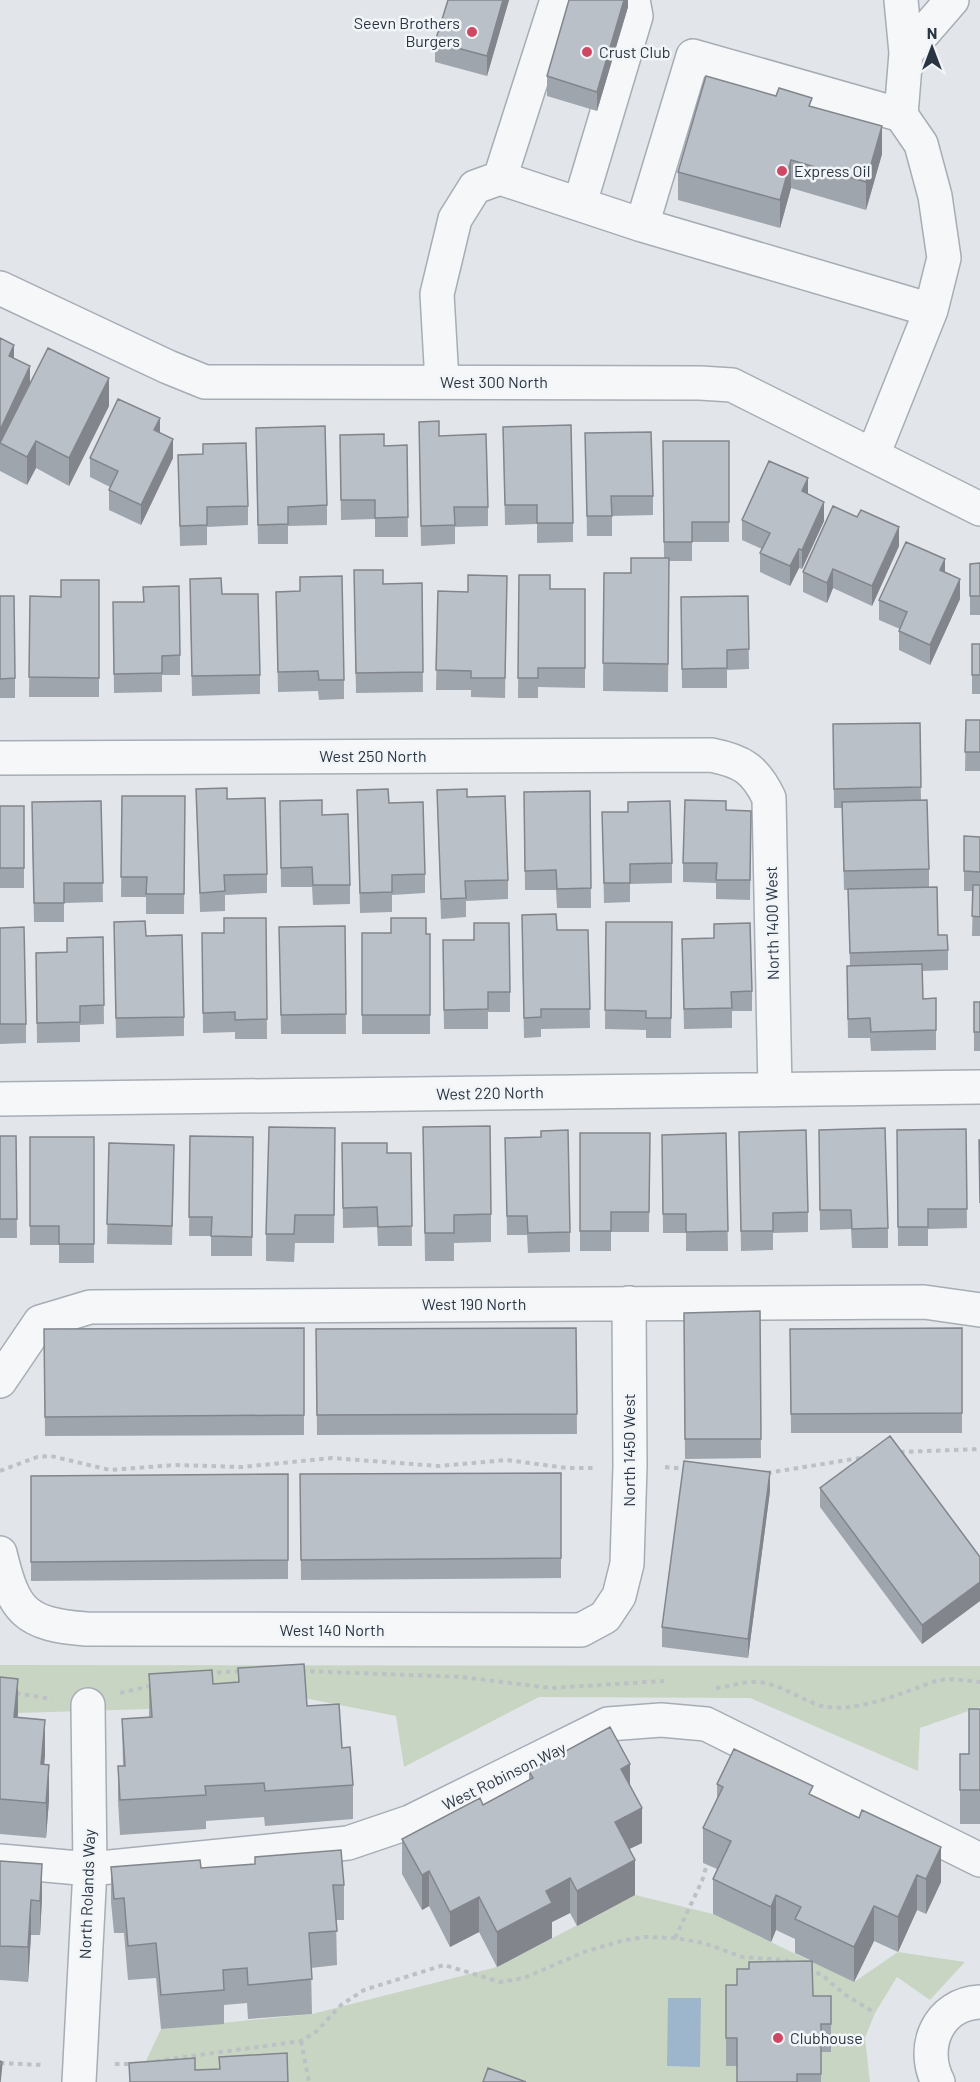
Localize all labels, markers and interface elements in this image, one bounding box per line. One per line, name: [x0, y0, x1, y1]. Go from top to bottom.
place label: Seevn Brothers Burgers: [354, 13, 460, 50]
north arrow: [902, 18, 962, 78]
text: N: [927, 23, 937, 42]
marker: Seevn Brothers Burgers: [465, 25, 479, 39]
place label: Crust Club: [599, 42, 671, 61]
marker: Crust Club: [580, 45, 594, 59]
place label: Express Oil: [794, 161, 870, 180]
marker: Express Oil: [775, 164, 789, 178]
street label: West 300 North: [440, 372, 548, 391]
street label: West 250 North: [319, 746, 427, 765]
street label: North 1400 West: [761, 866, 782, 980]
street label: West 220 North: [436, 1082, 544, 1103]
street label: West 190 North: [422, 1294, 526, 1313]
street label: North 1450 West: [619, 1393, 638, 1507]
street label: West 140 North: [279, 1620, 385, 1639]
street label: West Robinson Way: [439, 1737, 569, 1814]
street label: North Rolands Way: [75, 1828, 98, 1959]
place label: Clubhouse: [790, 2028, 863, 2047]
marker: Clubhouse: [771, 2031, 785, 2045]

